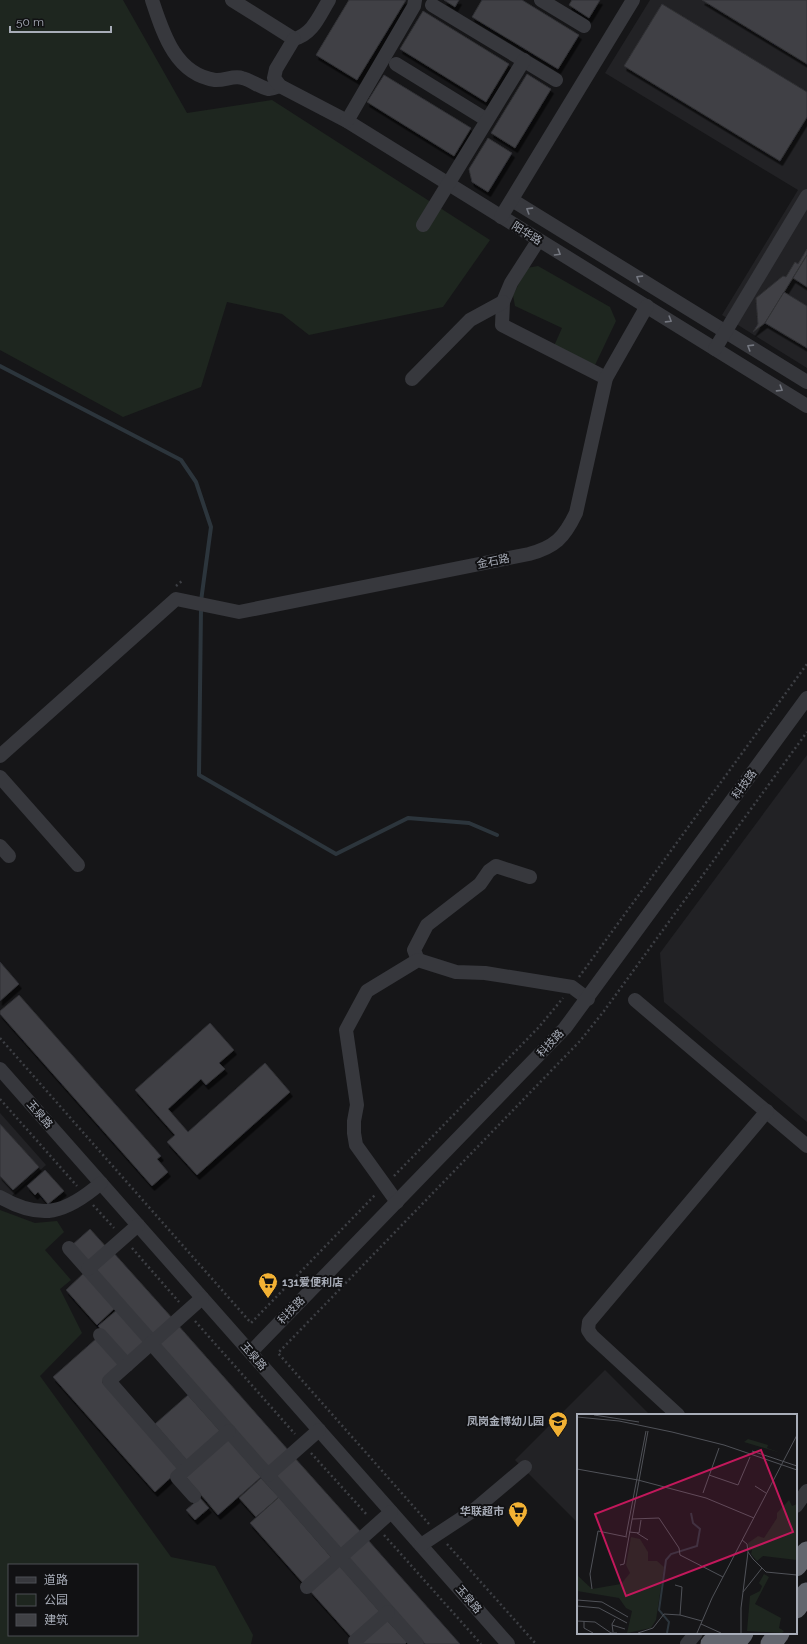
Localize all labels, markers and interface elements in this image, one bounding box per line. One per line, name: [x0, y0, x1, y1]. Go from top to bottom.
scale bar: [10, 8, 111, 34]
text: 50 m: [16, 15, 44, 29]
one-way arrow: [526, 207, 533, 215]
street label: 阳华路: [509, 219, 544, 248]
one-way arrow: [554, 248, 561, 255]
one-way arrow: [636, 276, 643, 283]
one-way arrow: [665, 316, 672, 323]
one-way arrow: [747, 344, 754, 351]
one-way arrow: [775, 384, 782, 391]
street label: 金石路: [476, 552, 511, 571]
street label: 科技路: [729, 767, 759, 801]
street label: 科技路: [534, 1027, 566, 1060]
street label: 玉泉路: [24, 1098, 55, 1131]
supermarket icon: 131爱便利店: [257, 1271, 279, 1299]
place label: 131爱便利店: [282, 1276, 343, 1289]
street label: 科技路: [275, 1294, 307, 1327]
street label: 玉泉路: [238, 1340, 269, 1373]
school or university icon: 凤岗金博幼儿园: [547, 1410, 569, 1438]
inset map: [577, 1414, 797, 1634]
place label: 凤岗金博幼儿园: [467, 1415, 544, 1428]
supermarket icon: 华联超市: [507, 1500, 529, 1528]
place label: 华联超市: [460, 1505, 504, 1518]
legend: [8, 1564, 138, 1636]
text: 道路: [44, 1573, 68, 1587]
street label: 玉泉路: [453, 1583, 484, 1616]
text: 公园: [44, 1593, 68, 1607]
text: 建筑: [44, 1613, 68, 1627]

